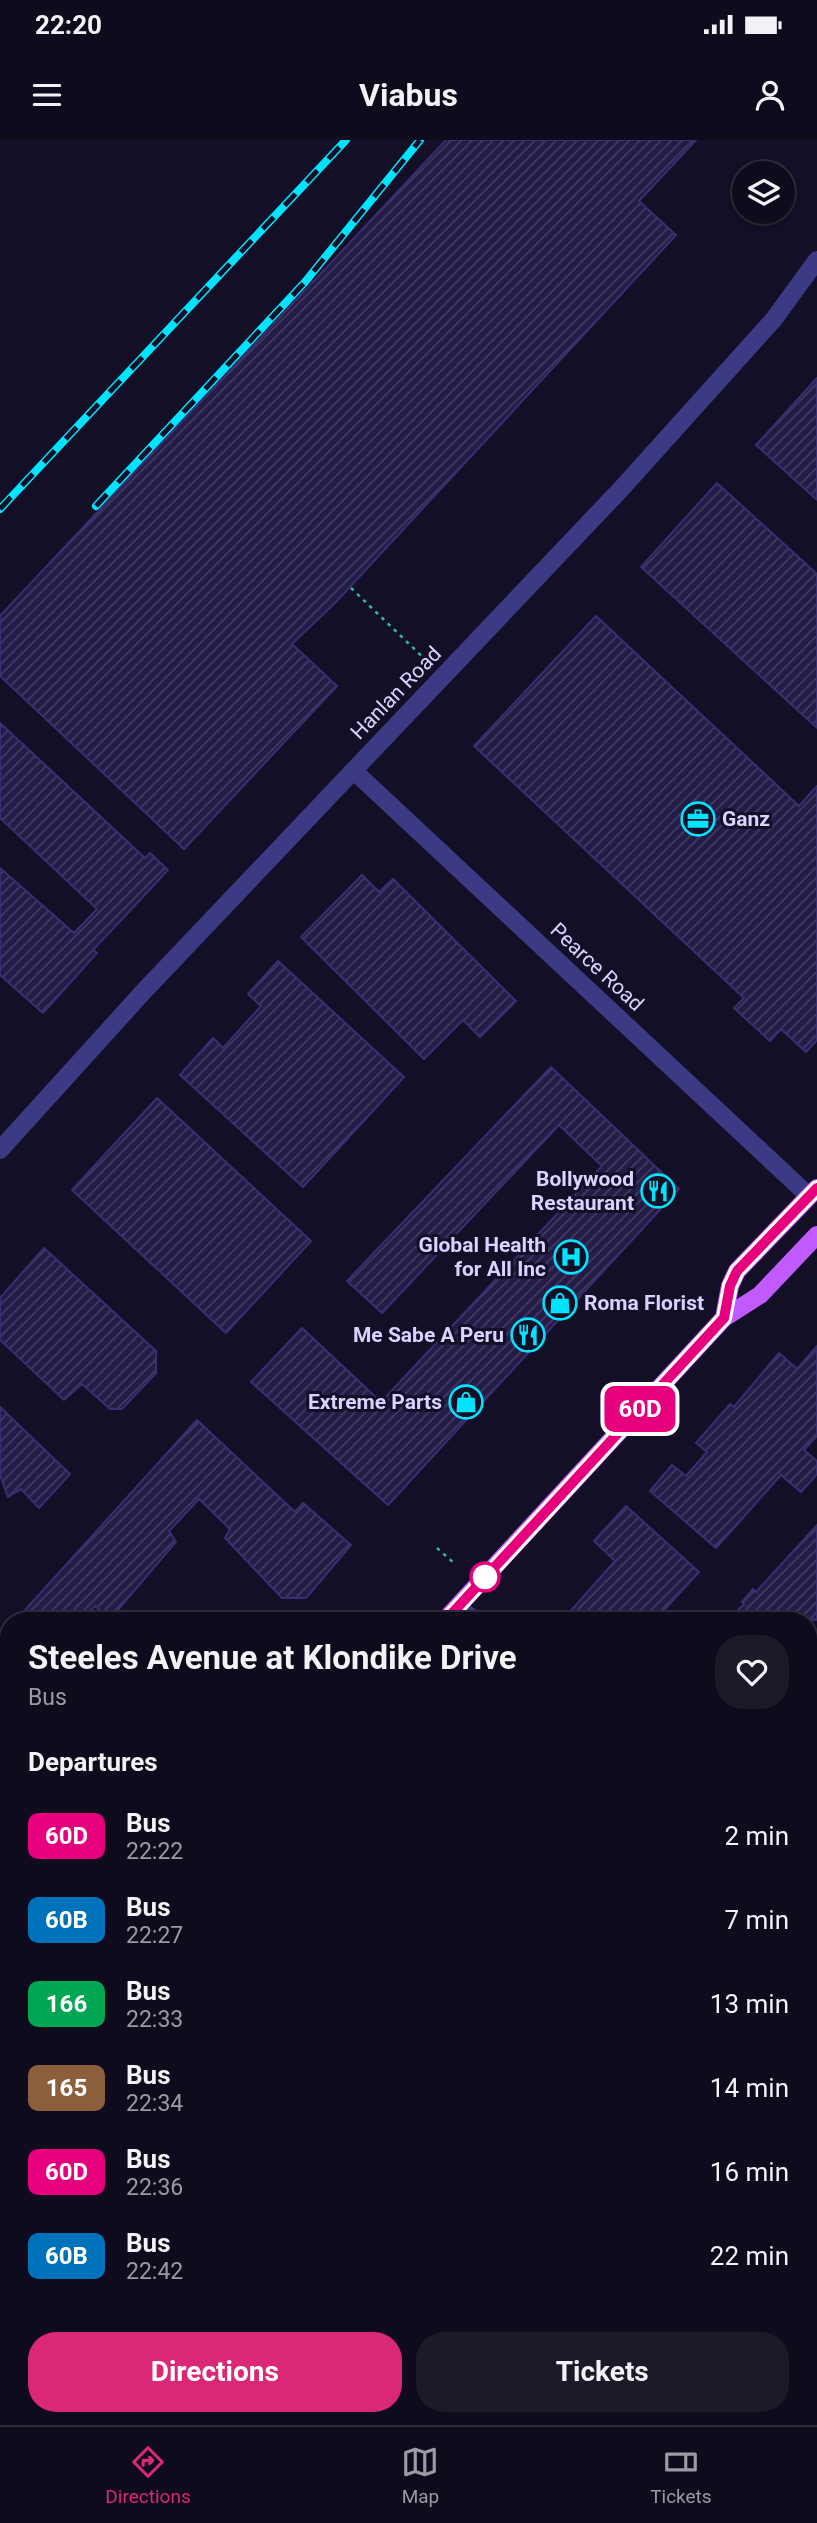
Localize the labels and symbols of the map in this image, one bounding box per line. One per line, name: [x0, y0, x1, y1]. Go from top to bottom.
street label: Hanlan Road: [346, 642, 446, 744]
office icon: Ganz: [679, 800, 717, 838]
place label: Ganz: [722, 807, 770, 831]
street label: Pearce Road: [546, 918, 648, 1016]
place label: Bollywood Restaurant: [531, 1167, 634, 1215]
restaurant icon: Bollywood Restaurant: [639, 1172, 677, 1210]
place label: Global Health for All Inc: [419, 1233, 546, 1281]
hospital icon: Global Health for All Inc: [552, 1238, 590, 1276]
shop icon: Roma Florist: [541, 1284, 579, 1322]
place label: Roma Florist: [584, 1291, 704, 1315]
restaurant icon: Me Sabe A Peru: [509, 1316, 547, 1354]
place label: Me Sabe A Peru: [353, 1323, 504, 1347]
shop icon: Extreme Parts: [447, 1383, 485, 1421]
line badge: 60D: [600, 1386, 680, 1432]
place label: Extreme Parts: [308, 1390, 442, 1414]
unlabelled marker: [470, 1562, 500, 1592]

